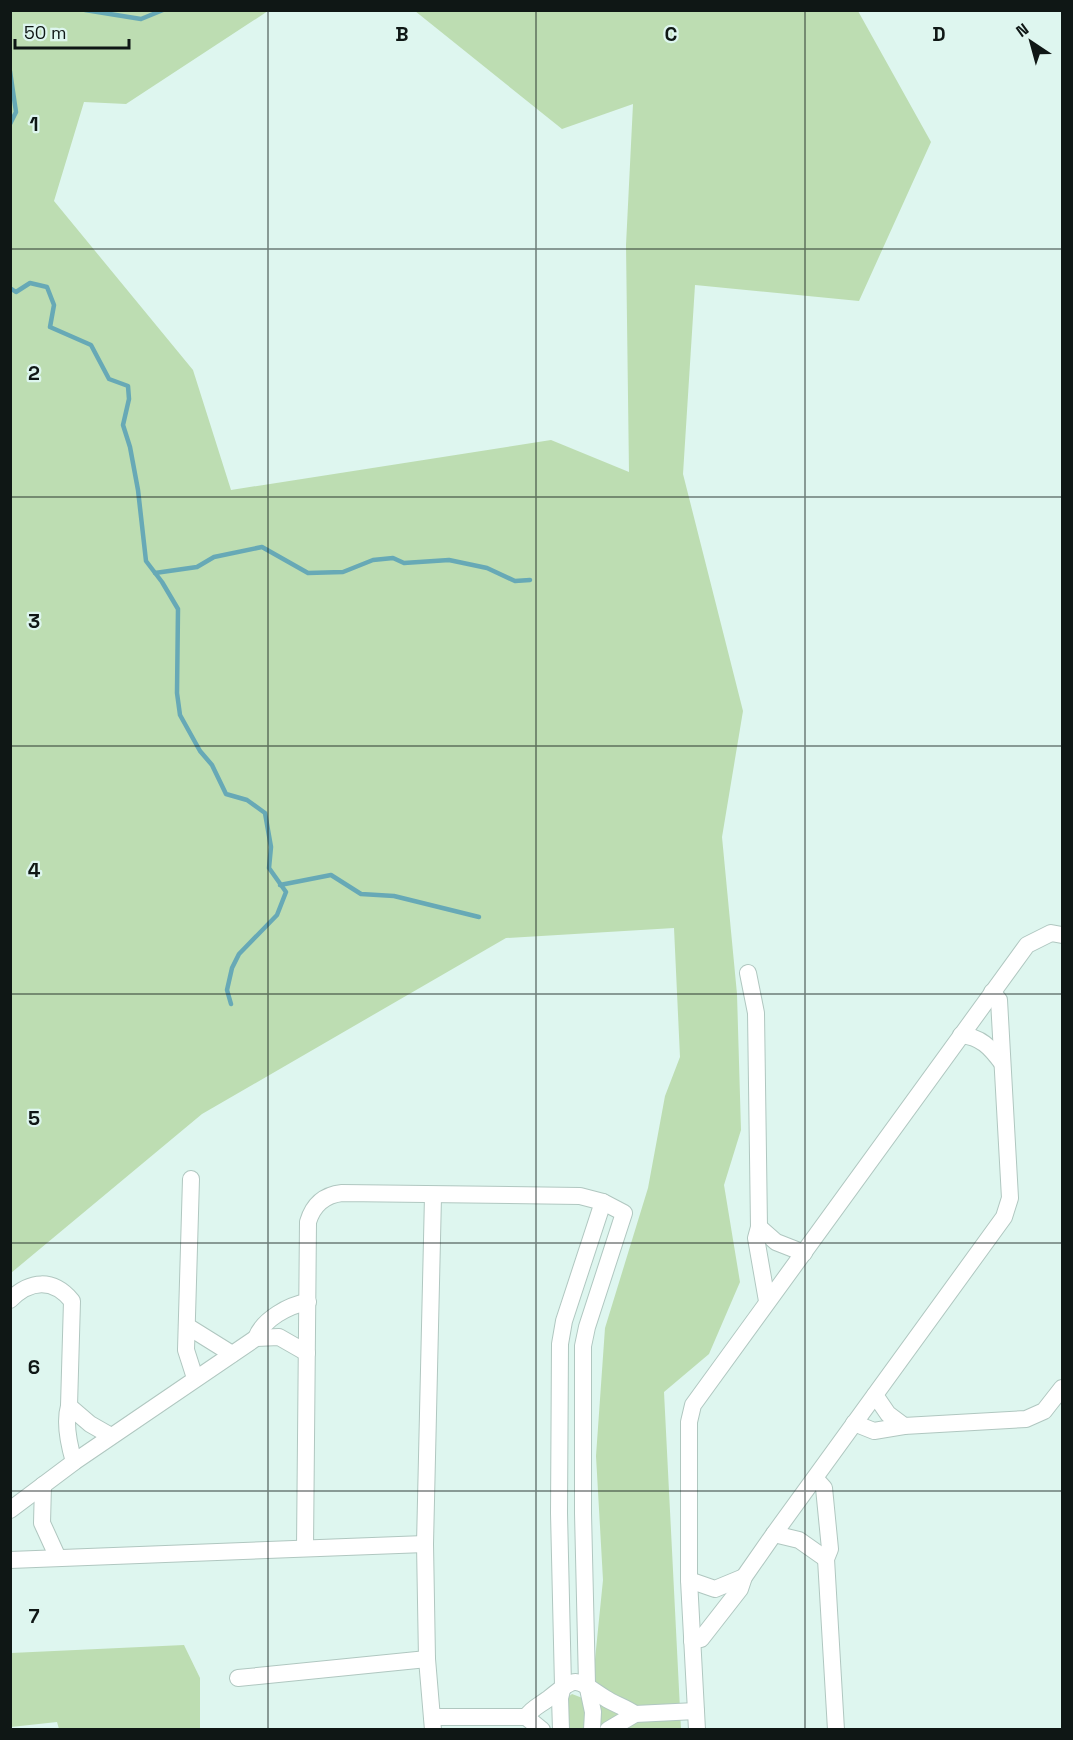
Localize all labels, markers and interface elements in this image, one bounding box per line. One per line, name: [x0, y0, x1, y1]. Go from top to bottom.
scale bar: [15, 12, 129, 50]
north arrow: [1001, 12, 1061, 72]
text: N: [1012, 19, 1033, 42]
text: 50 m: [24, 21, 66, 44]
text: B: [395, 21, 409, 47]
text: C: [665, 21, 678, 47]
text: D: [932, 21, 946, 47]
text: 1: [29, 111, 39, 137]
text: 2: [28, 360, 40, 386]
text: 3: [28, 608, 40, 634]
text: 4: [28, 857, 41, 883]
text: 5: [28, 1105, 40, 1131]
text: 6: [28, 1354, 40, 1380]
text: 7: [28, 1603, 40, 1629]

